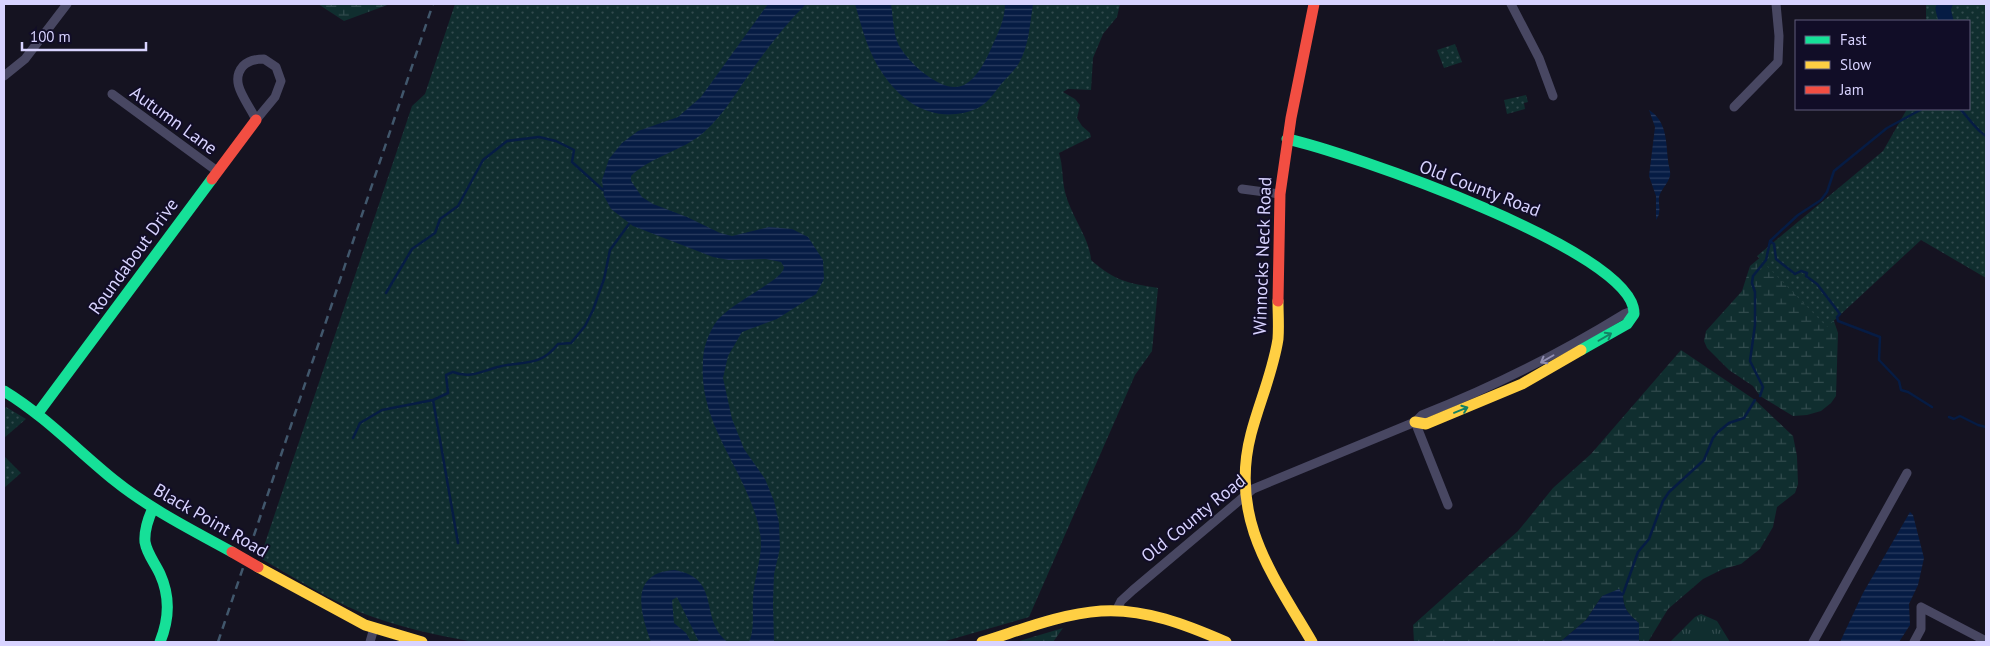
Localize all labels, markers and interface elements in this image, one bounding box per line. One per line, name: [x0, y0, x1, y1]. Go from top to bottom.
scale bar: [22, 20, 146, 52]
legend: [1795, 20, 1970, 110]
text: 100 m: [30, 27, 71, 46]
text: Fast: [1840, 30, 1867, 49]
text: Slow: [1840, 55, 1871, 74]
text: Jam: [1839, 80, 1864, 99]
street label: Autumn Lane: [126, 81, 222, 159]
street label: Old County Road: [1416, 154, 1544, 222]
street label: Winnocks Neck Road: [1248, 176, 1276, 336]
street label: Roundabout Drive: [83, 193, 183, 319]
one-way arrow: [1598, 332, 1613, 342]
one-way arrow: [1539, 354, 1554, 364]
one-way arrow: [1453, 405, 1468, 414]
street label: Old County Road: [1136, 469, 1250, 567]
street label: Black Point Road: [150, 478, 272, 562]

